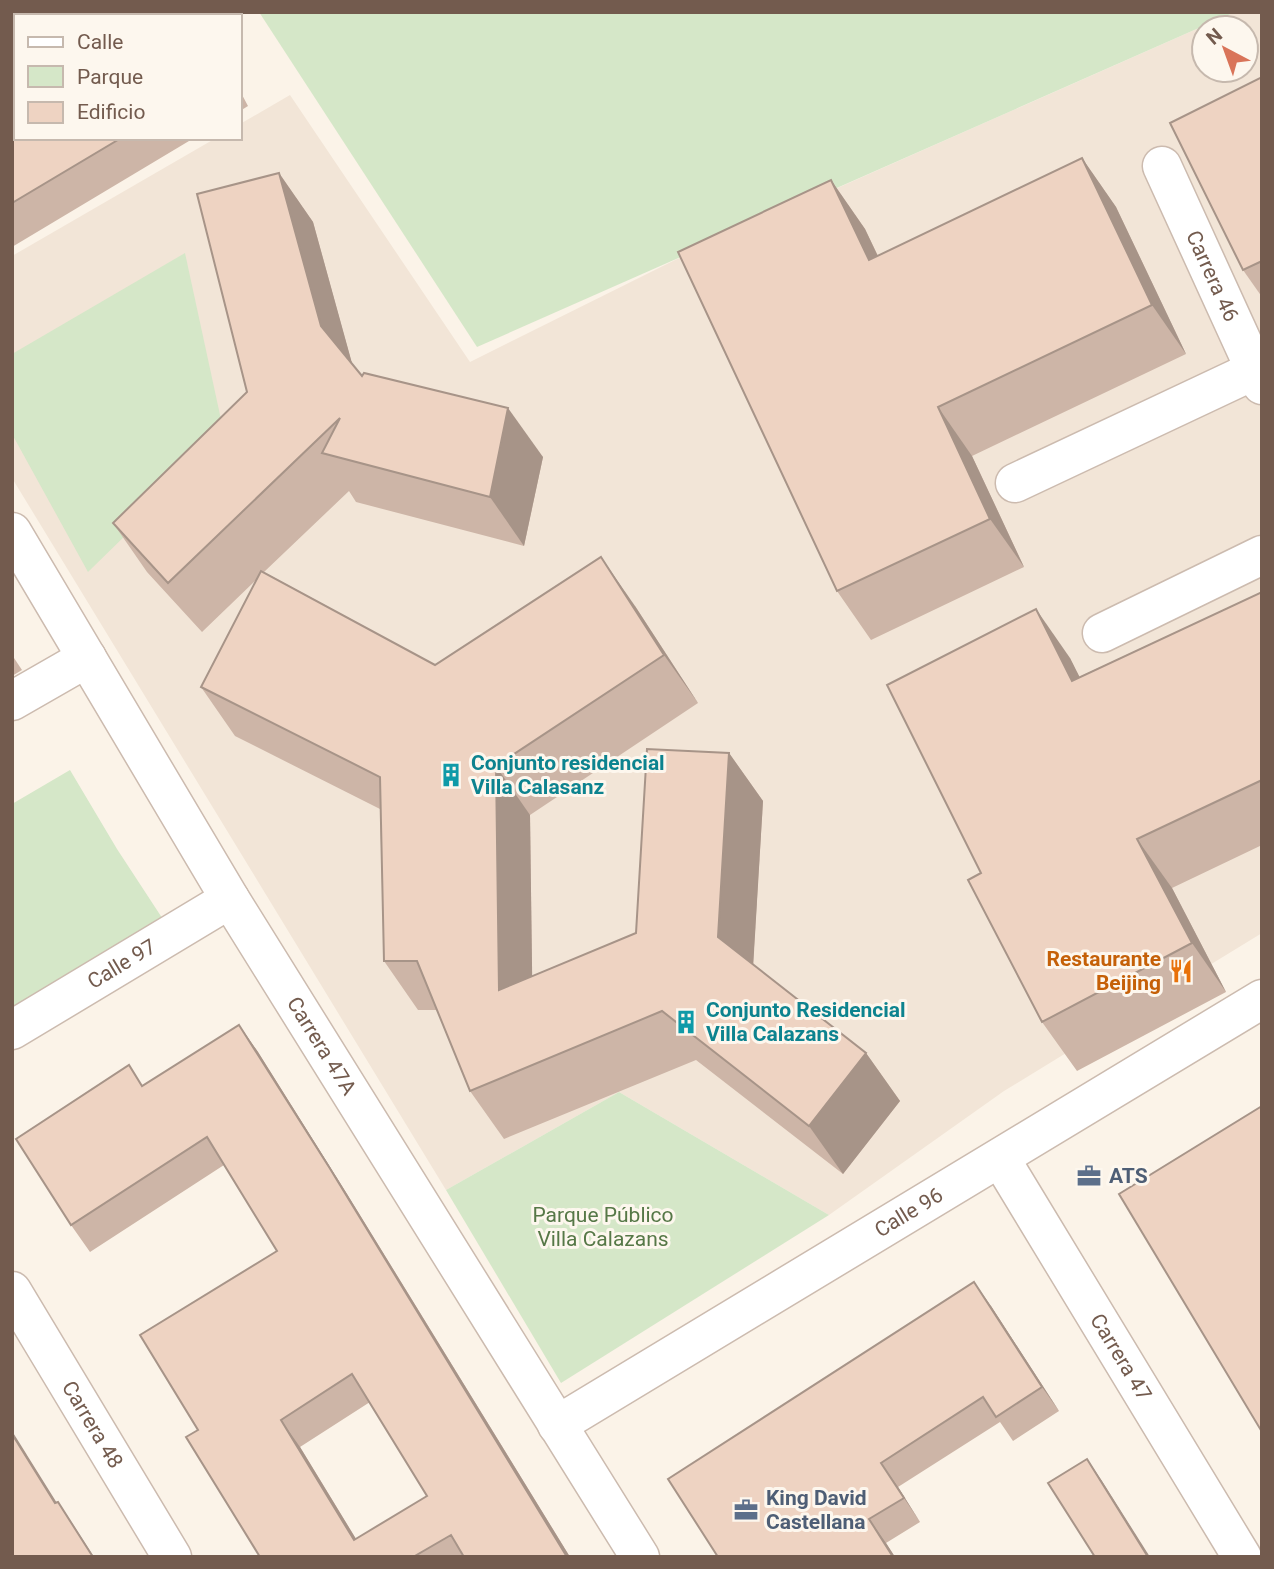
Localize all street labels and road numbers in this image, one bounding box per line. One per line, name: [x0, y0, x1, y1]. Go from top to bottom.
street label: Carrera 46: [1181, 227, 1243, 325]
street label: Calle 97: [83, 934, 160, 994]
street label: Carrera 47A: [282, 992, 361, 1100]
street label: Calle 96: [870, 1183, 947, 1242]
street label: Carrera 47: [1085, 1309, 1156, 1405]
street label: Carrera 48: [57, 1377, 128, 1473]

